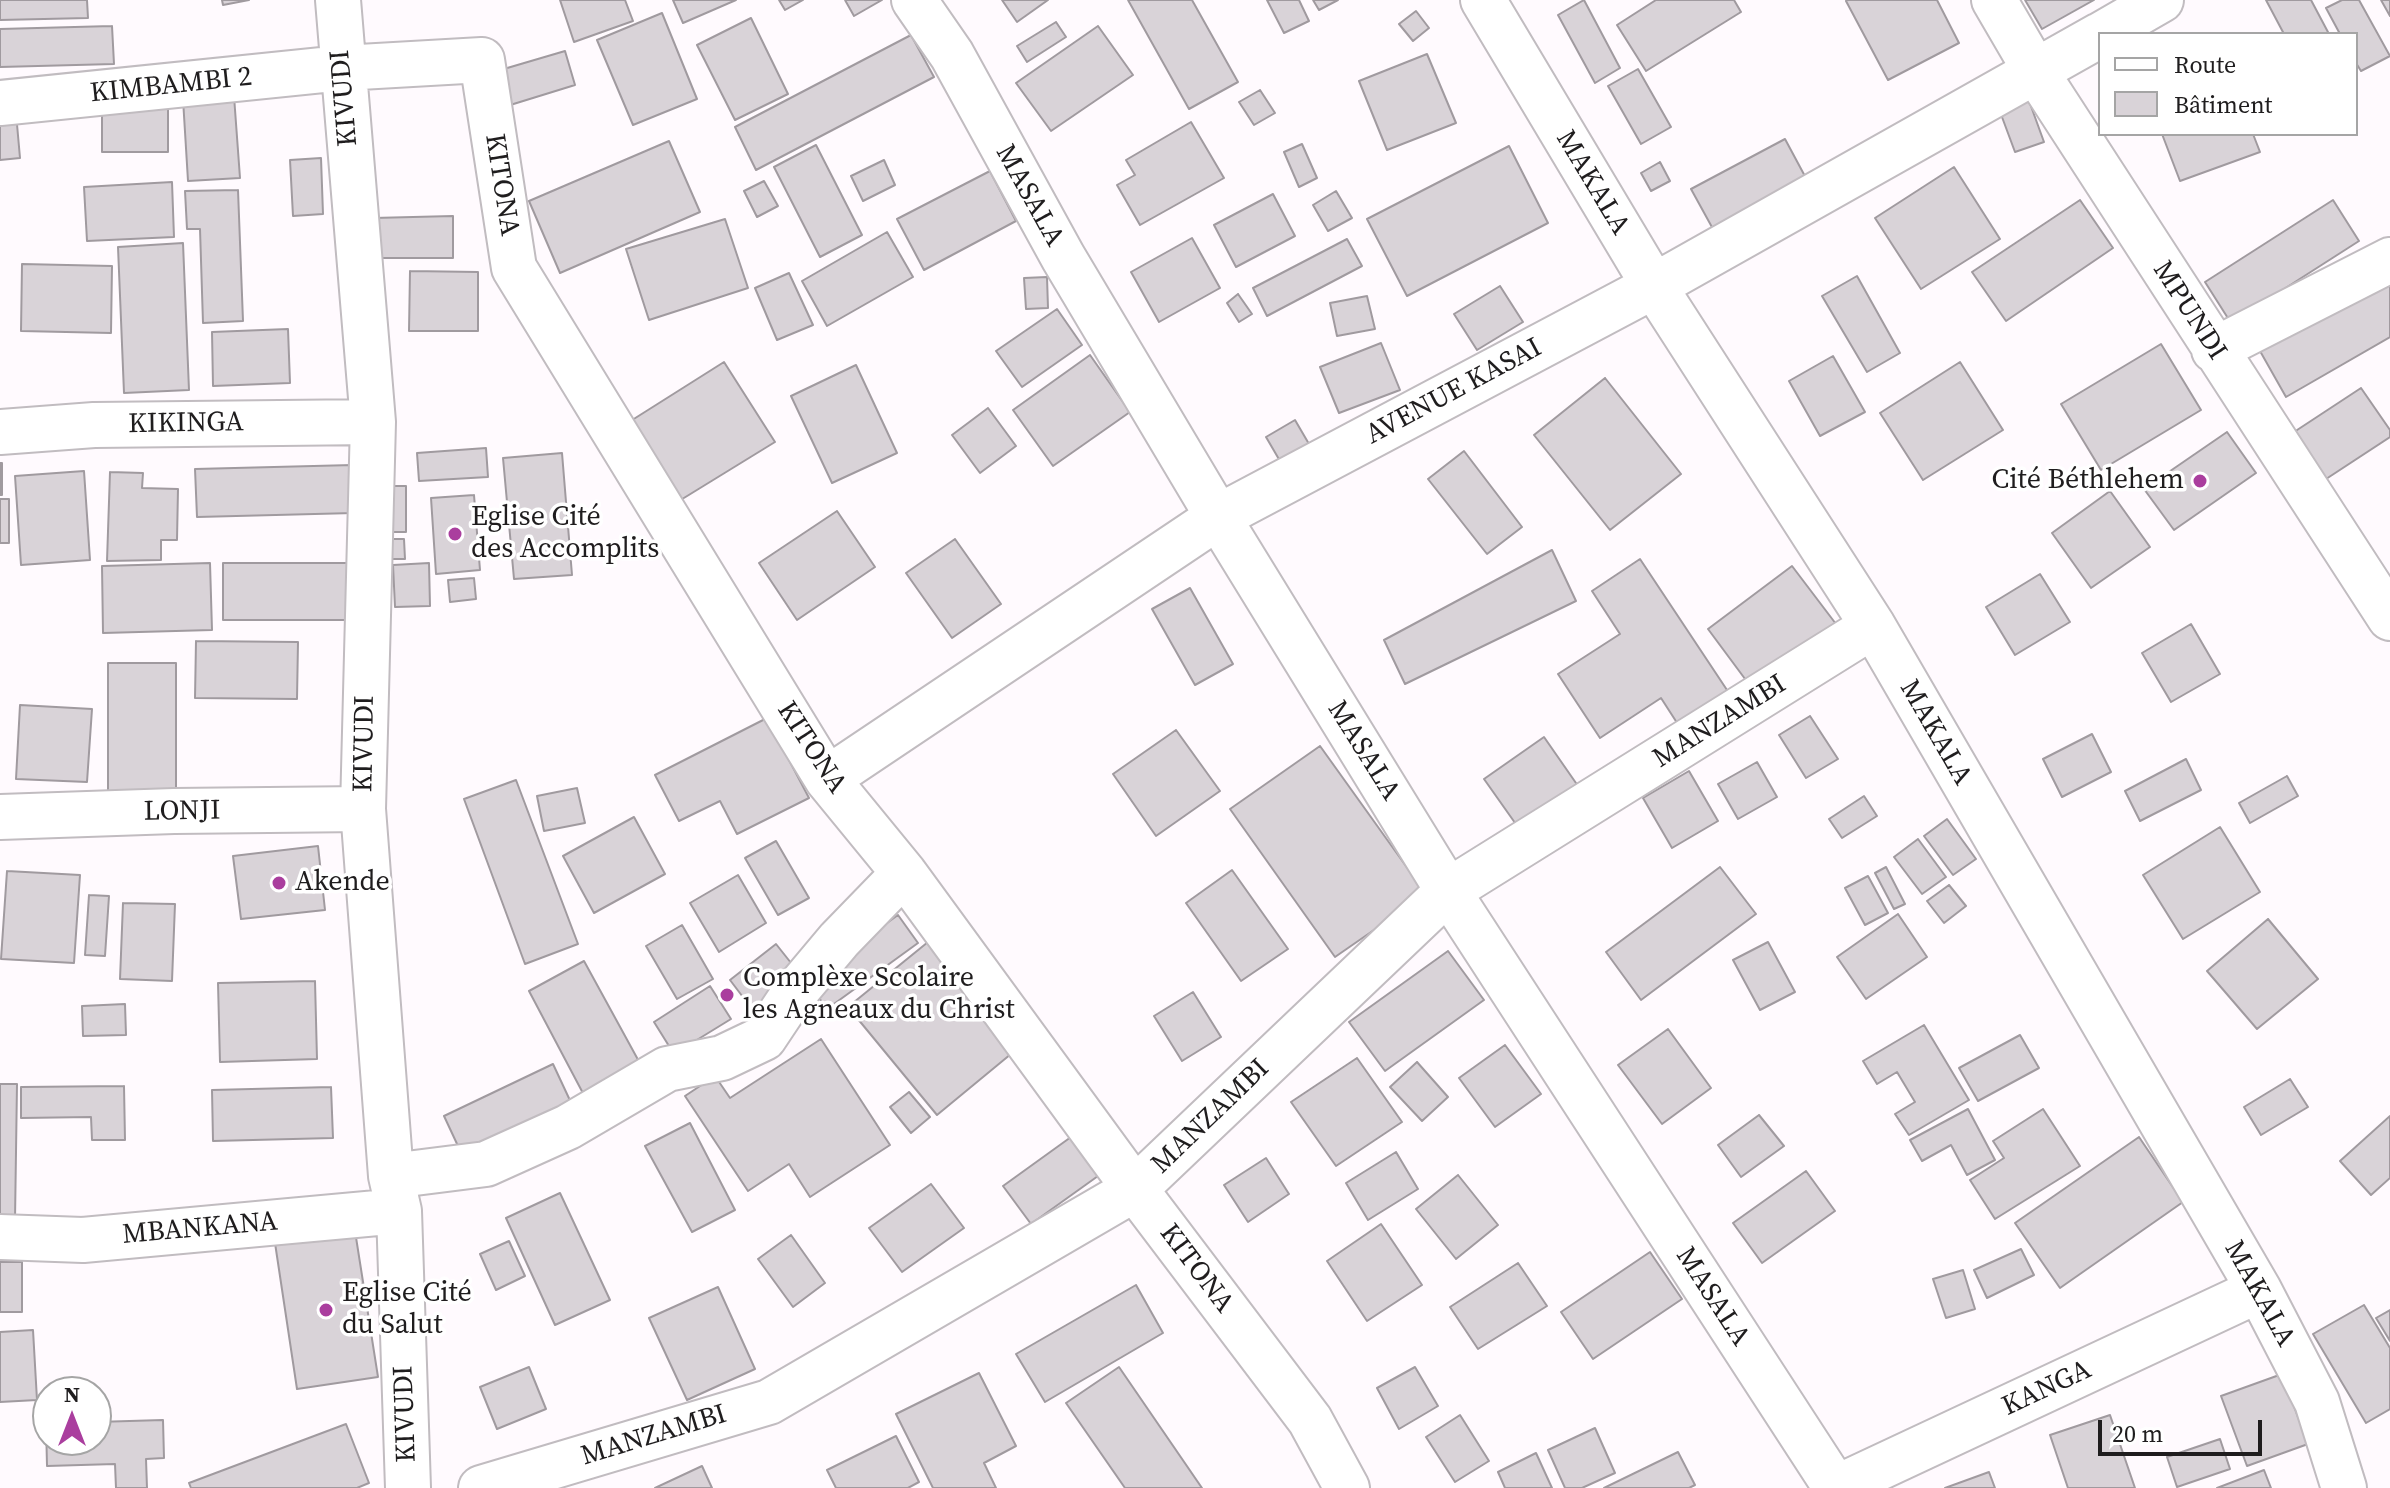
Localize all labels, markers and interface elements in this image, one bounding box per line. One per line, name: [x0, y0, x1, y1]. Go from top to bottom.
legend: [2098, 32, 2358, 136]
street label: KIVUDI: [324, 48, 366, 148]
text: Route: [2174, 48, 2236, 81]
street label: KIMBAMBI 2: [88, 61, 254, 111]
text: Bâtiment: [2174, 88, 2272, 121]
street label: MAKALA: [1548, 125, 1636, 241]
street label: KITONA: [476, 132, 526, 238]
street label: MASALA: [987, 139, 1071, 253]
street label: MPUNDI: [2145, 255, 2233, 367]
street label: AVENUE KASAI: [1360, 332, 1548, 452]
street label: KIKINGA: [128, 406, 244, 442]
place label: Cité Béthlehem: [1992, 464, 2184, 498]
marker: Cité Béthlehem: [2191, 472, 2209, 490]
place label: Eglise Cité des Accomplits: [471, 501, 659, 567]
marker: Eglise Cité des Accomplits: [446, 525, 464, 543]
street label: MANZAMBI: [1647, 668, 1793, 776]
street label: MAKALA: [1891, 674, 1979, 792]
street label: KIVUDI: [347, 695, 383, 793]
street label: MASALA: [1319, 695, 1407, 807]
street label: KITONA: [769, 696, 853, 800]
street label: LONJI: [143, 795, 221, 829]
place label: Akende: [295, 866, 390, 900]
marker: Akende: [270, 874, 288, 892]
place label: Complèxe Scolaire les Agneaux du Christ: [743, 962, 1015, 1028]
marker: Complèxe Scolaire les Agneaux du Christ: [718, 986, 736, 1004]
street label: MANZAMBI: [1145, 1053, 1277, 1181]
street label: MBANKANA: [121, 1205, 279, 1253]
street label: KITONA: [1152, 1218, 1240, 1320]
street label: MAKALA: [2216, 1235, 2302, 1353]
street label: MASALA: [1668, 1241, 1756, 1353]
place label: Eglise Cité du Salut: [342, 1277, 472, 1343]
marker: Eglise Cité du Salut: [317, 1301, 335, 1319]
street label: KANGA: [1997, 1354, 2097, 1424]
street label: KIVUDI: [388, 1365, 424, 1463]
north arrow: [32, 1376, 112, 1456]
text: N: [64, 1379, 80, 1409]
street label: MANZAMBI: [577, 1398, 731, 1474]
scale bar: [2102, 1404, 2266, 1454]
text: 20 m: [2112, 1417, 2163, 1450]

